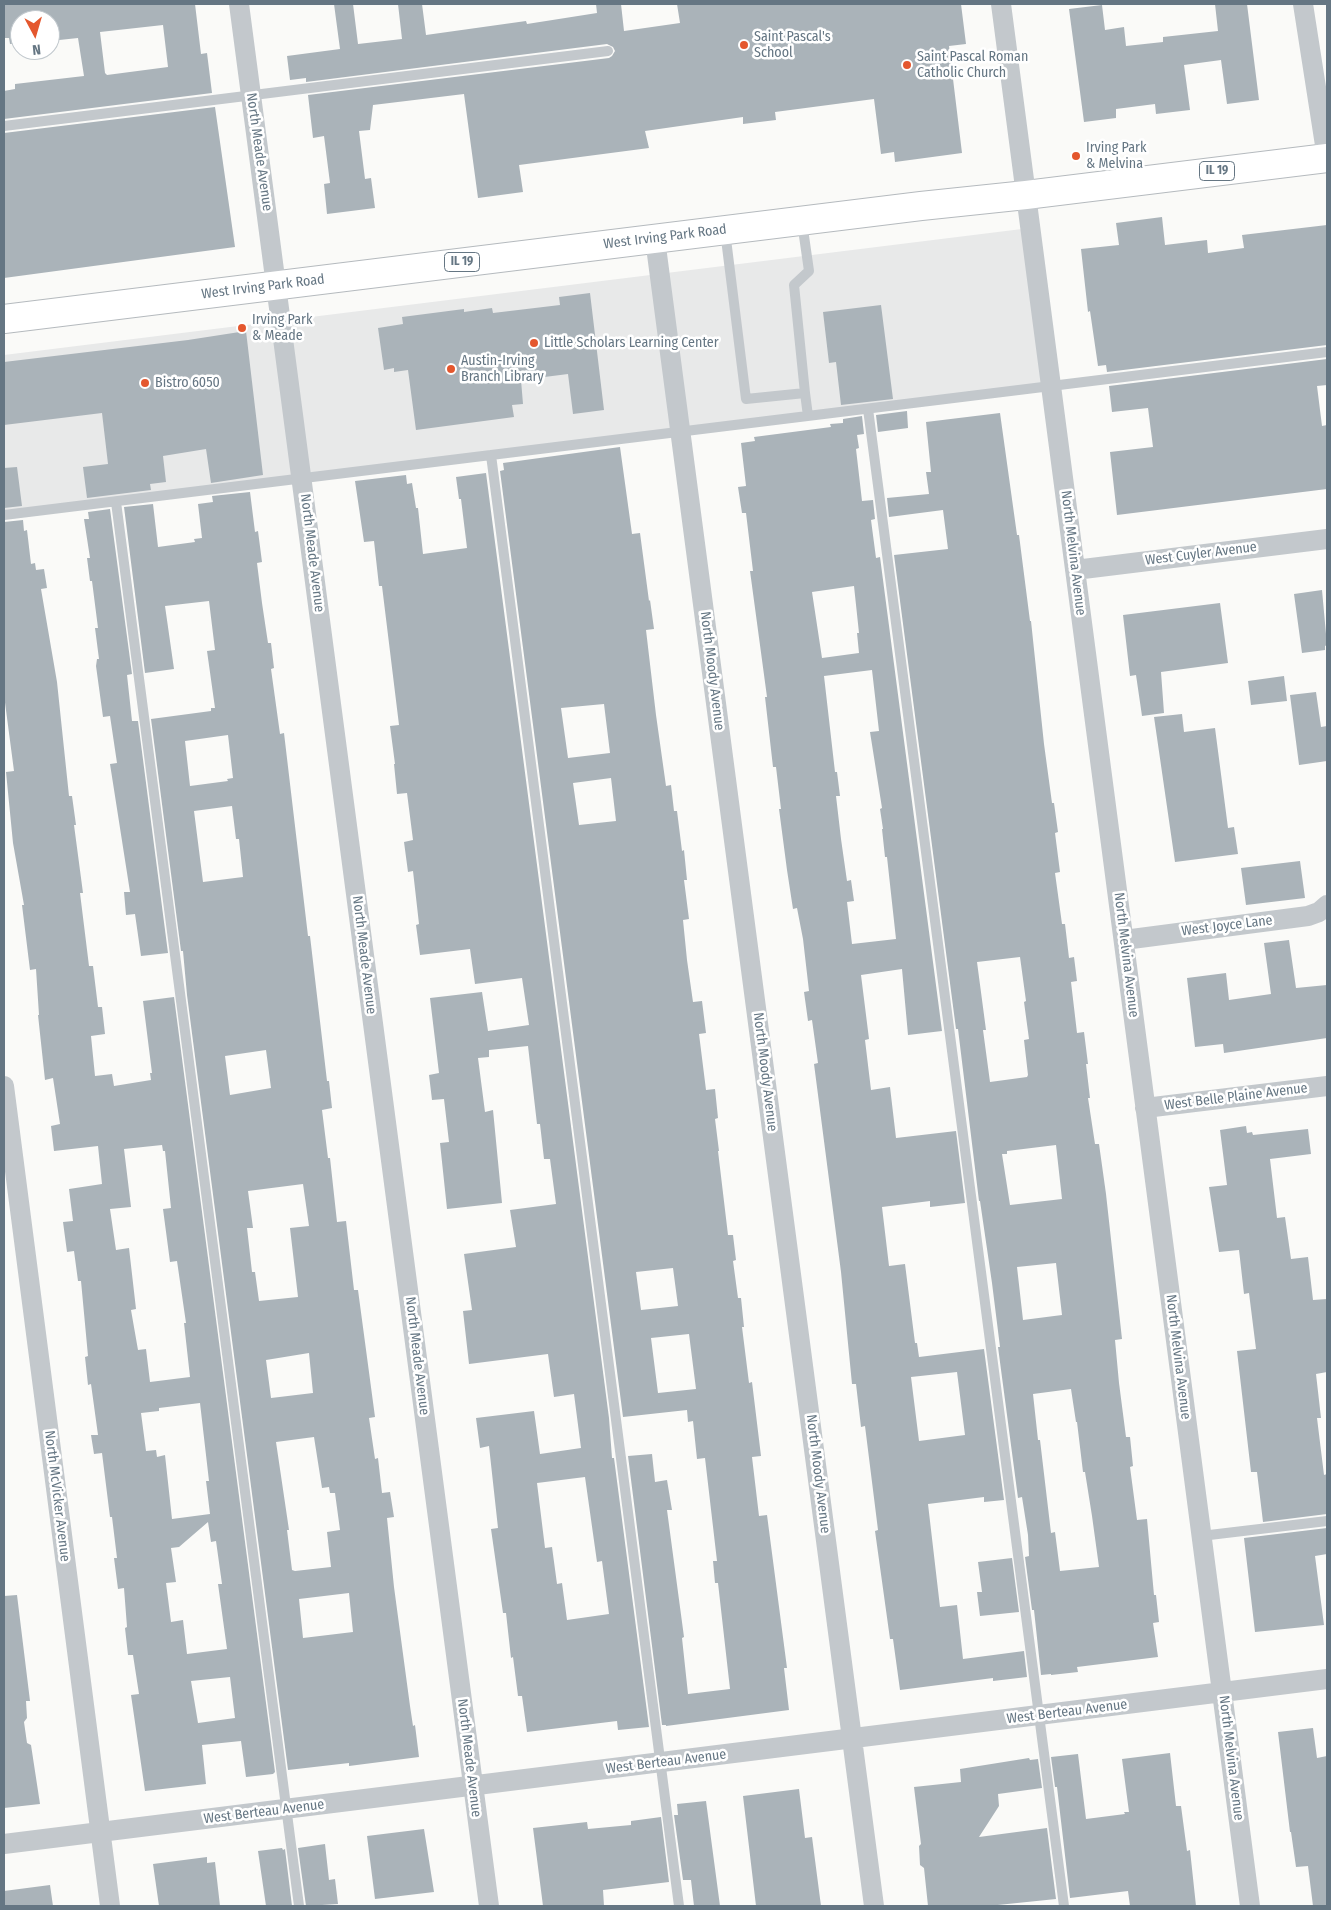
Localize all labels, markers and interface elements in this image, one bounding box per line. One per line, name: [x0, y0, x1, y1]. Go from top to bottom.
north arrow: [10, 10, 60, 60]
place label: Saint Pascal's School: [754, 29, 831, 62]
marker: Saint Pascal's School: [738, 39, 750, 51]
text: N: [31, 41, 42, 58]
place label: Saint Pascal Roman Catholic Church: [917, 49, 1028, 82]
marker: Saint Pascal Roman Catholic Church: [901, 59, 913, 71]
street label: North Meade Avenue: [242, 92, 276, 212]
place label: Irving Park & Melvina: [1086, 140, 1146, 172]
marker: Irving Park & Melvina: [1070, 150, 1082, 162]
road number: IL 19: [1200, 162, 1234, 180]
street label: West Irving Park Road: [603, 221, 727, 253]
road number: IL 19: [444, 252, 480, 272]
street label: West Irving Park Road: [201, 271, 325, 303]
place label: Irving Park & Meade: [252, 312, 312, 344]
marker: Irving Park & Meade: [236, 322, 248, 334]
place label: Little Scholars Learning Center: [544, 335, 719, 351]
marker: Little Scholars Learning Center: [528, 337, 540, 349]
place label: Austin-Irving Branch Library: [461, 353, 544, 386]
marker: Austin-Irving Branch Library: [445, 363, 457, 375]
place label: Bistro 6050: [155, 375, 220, 391]
marker: Bistro 6050: [139, 377, 151, 389]
street label: North Melvina Avenue: [1057, 490, 1089, 616]
street label: North Meade Avenue: [296, 493, 328, 613]
street label: West Cuyler Avenue: [1144, 539, 1258, 569]
street label: North Moody Avenue: [696, 611, 728, 731]
street label: North Melvina Avenue: [1110, 892, 1142, 1018]
street label: North Meade Avenue: [348, 895, 380, 1015]
street label: West Joyce Lane: [1181, 912, 1273, 940]
street label: North Moody Avenue: [749, 1012, 781, 1132]
street label: West Belle Plaine Avenue: [1163, 1080, 1309, 1114]
street label: North Melvina Avenue: [1162, 1294, 1194, 1420]
street label: North Meade Avenue: [401, 1296, 433, 1416]
street label: North Moody Avenue: [802, 1414, 834, 1534]
street label: North McVicker Avenue: [41, 1429, 73, 1563]
street label: North Melvina Avenue: [1215, 1695, 1247, 1821]
street label: West Berteau Avenue: [1006, 1696, 1128, 1728]
street label: North Meade Avenue: [453, 1698, 485, 1818]
street label: West Berteau Avenue: [605, 1746, 727, 1778]
street label: West Berteau Avenue: [203, 1796, 325, 1828]

